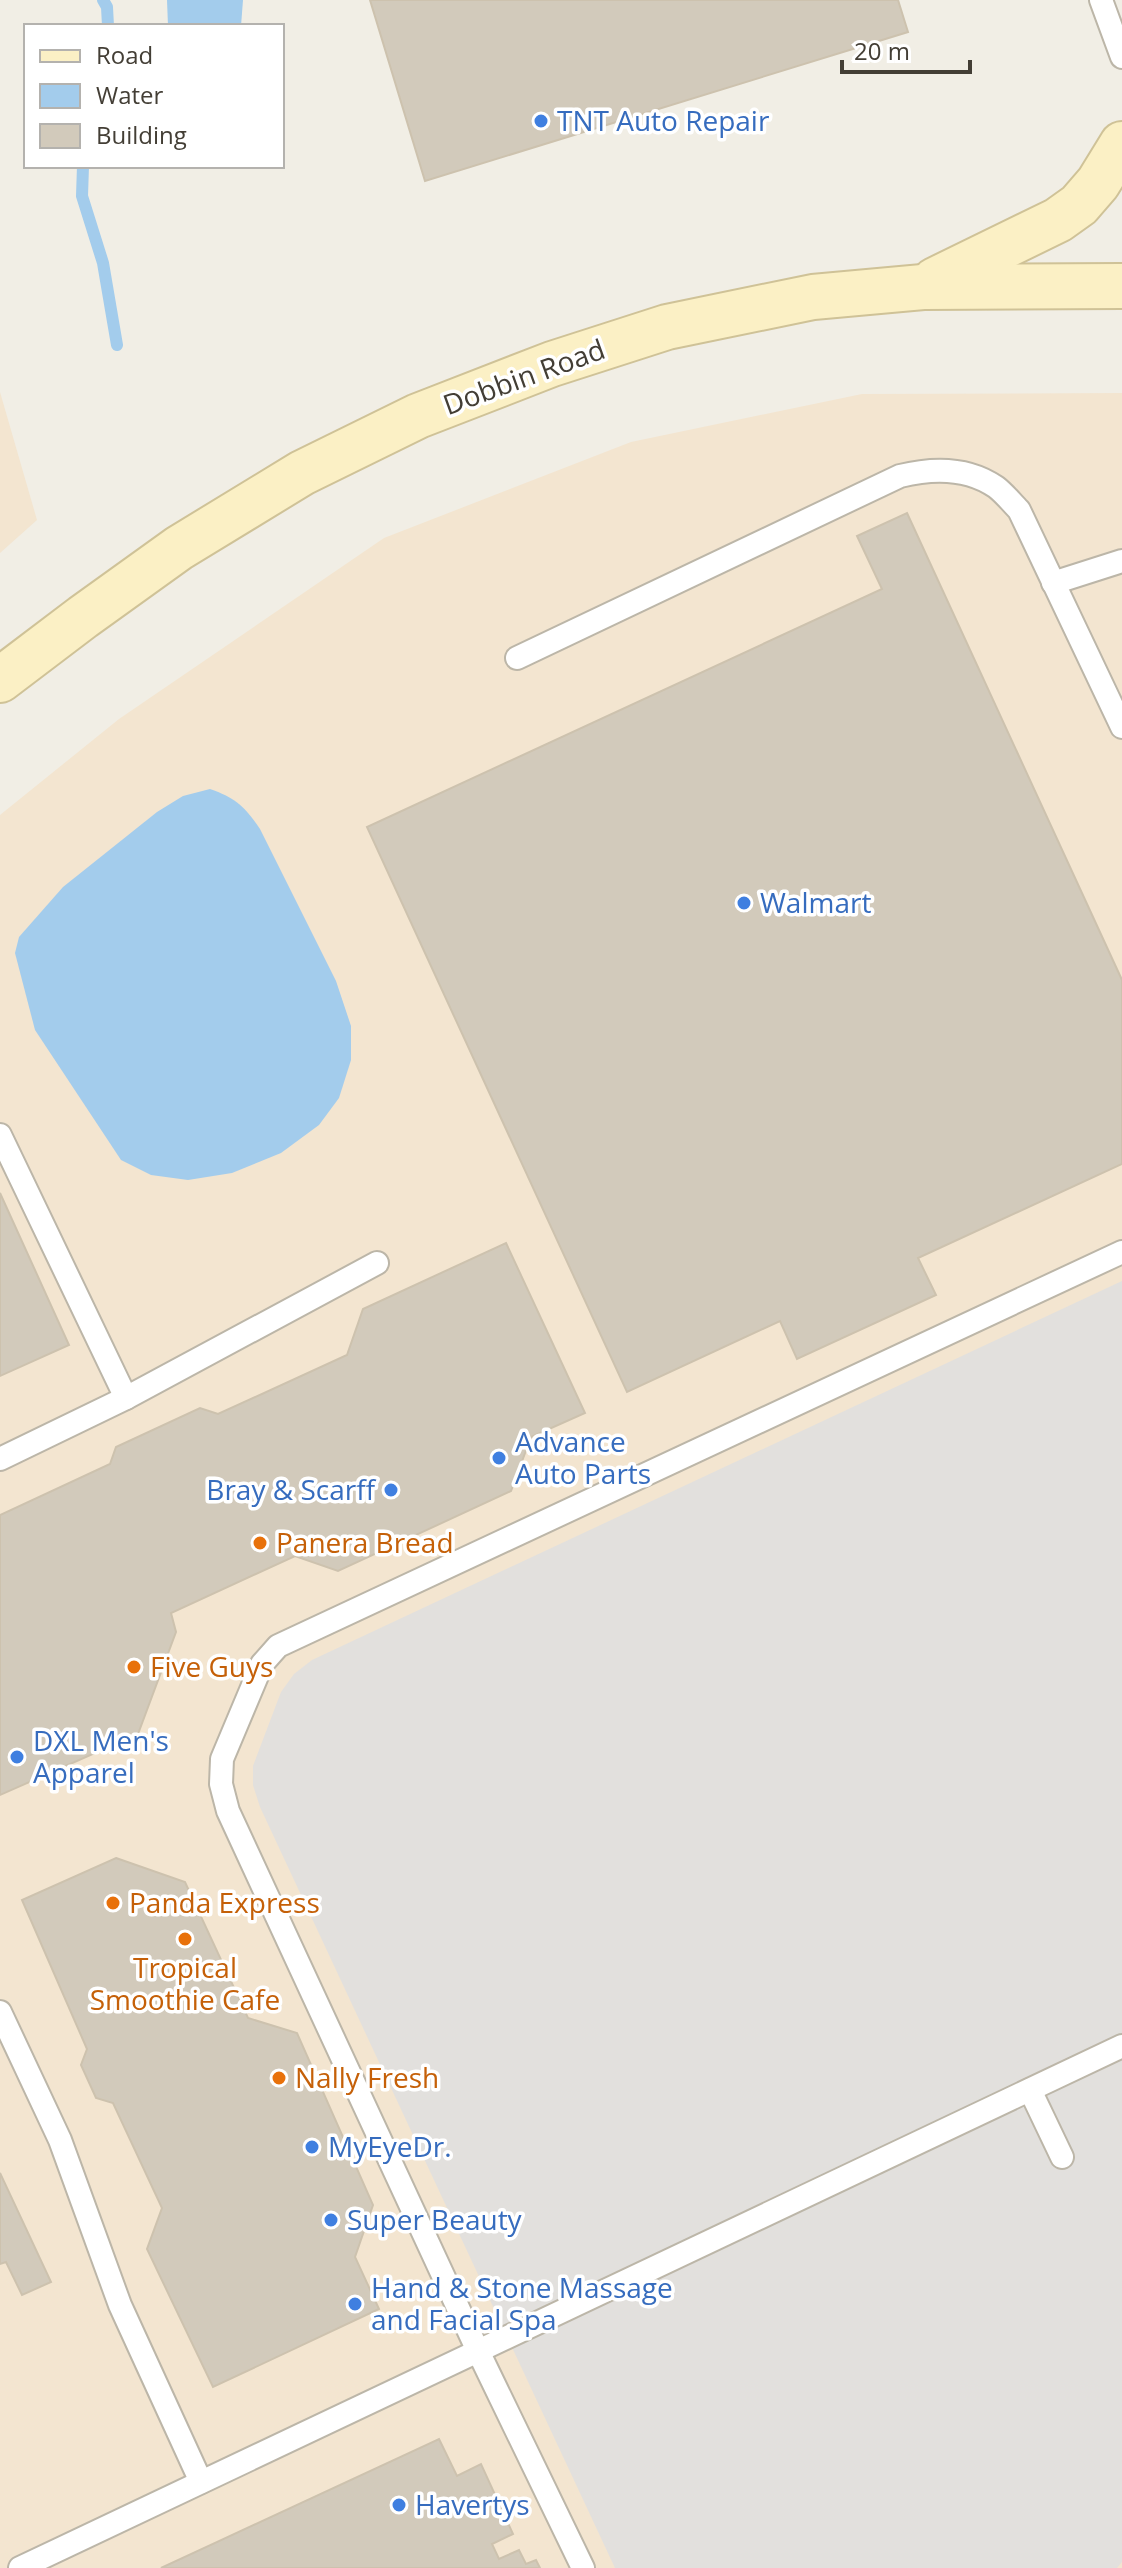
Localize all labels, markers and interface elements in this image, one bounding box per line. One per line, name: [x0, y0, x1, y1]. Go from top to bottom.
legend: [24, 24, 284, 168]
scale bar: [842, 24, 970, 74]
text: 20 m: [854, 34, 910, 67]
text: Road: [96, 38, 153, 71]
text: Water: [96, 78, 164, 111]
place label: TNT Auto Repair: [557, 101, 770, 139]
marker: TNT Auto Repair: [532, 112, 550, 130]
text: Building: [96, 118, 187, 151]
street label: Dobbin Road: [437, 329, 610, 423]
place label: Walmart: [760, 883, 871, 921]
marker: Walmart: [735, 894, 753, 912]
place label: Advance Auto Parts: [515, 1422, 651, 1492]
marker: Advance Auto Parts: [490, 1449, 508, 1467]
place label: Bray & Scarff: [206, 1470, 377, 1508]
marker: Bray & Scarff: [382, 1481, 400, 1499]
place label: Panera Bread: [276, 1523, 454, 1561]
marker: Panera Bread: [251, 1534, 269, 1552]
place label: Five Guys: [150, 1647, 273, 1685]
marker: Five Guys: [125, 1658, 143, 1676]
place label: DXL Men's Apparel: [33, 1721, 169, 1791]
marker: DXL Men's Apparel: [8, 1748, 26, 1766]
place label: Panda Express: [129, 1883, 320, 1921]
marker: Panda Express: [104, 1894, 122, 1912]
marker: Tropical Smoothie Cafe: [176, 1930, 194, 1948]
place label: Tropical Smoothie Cafe: [90, 1948, 280, 2018]
place label: Nally Fresh: [295, 2058, 439, 2096]
marker: Nally Fresh: [270, 2069, 288, 2087]
place label: MyEyeDr.: [328, 2127, 452, 2165]
marker: MyEyeDr.: [303, 2138, 321, 2156]
place label: Super Beauty: [347, 2200, 523, 2238]
marker: Super Beauty: [322, 2211, 340, 2229]
place label: Hand & Stone Massage and Facial Spa: [371, 2268, 673, 2338]
marker: Hand & Stone Massage and Facial Spa: [346, 2295, 364, 2313]
place label: Havertys: [415, 2485, 530, 2523]
marker: Havertys: [390, 2496, 408, 2514]

